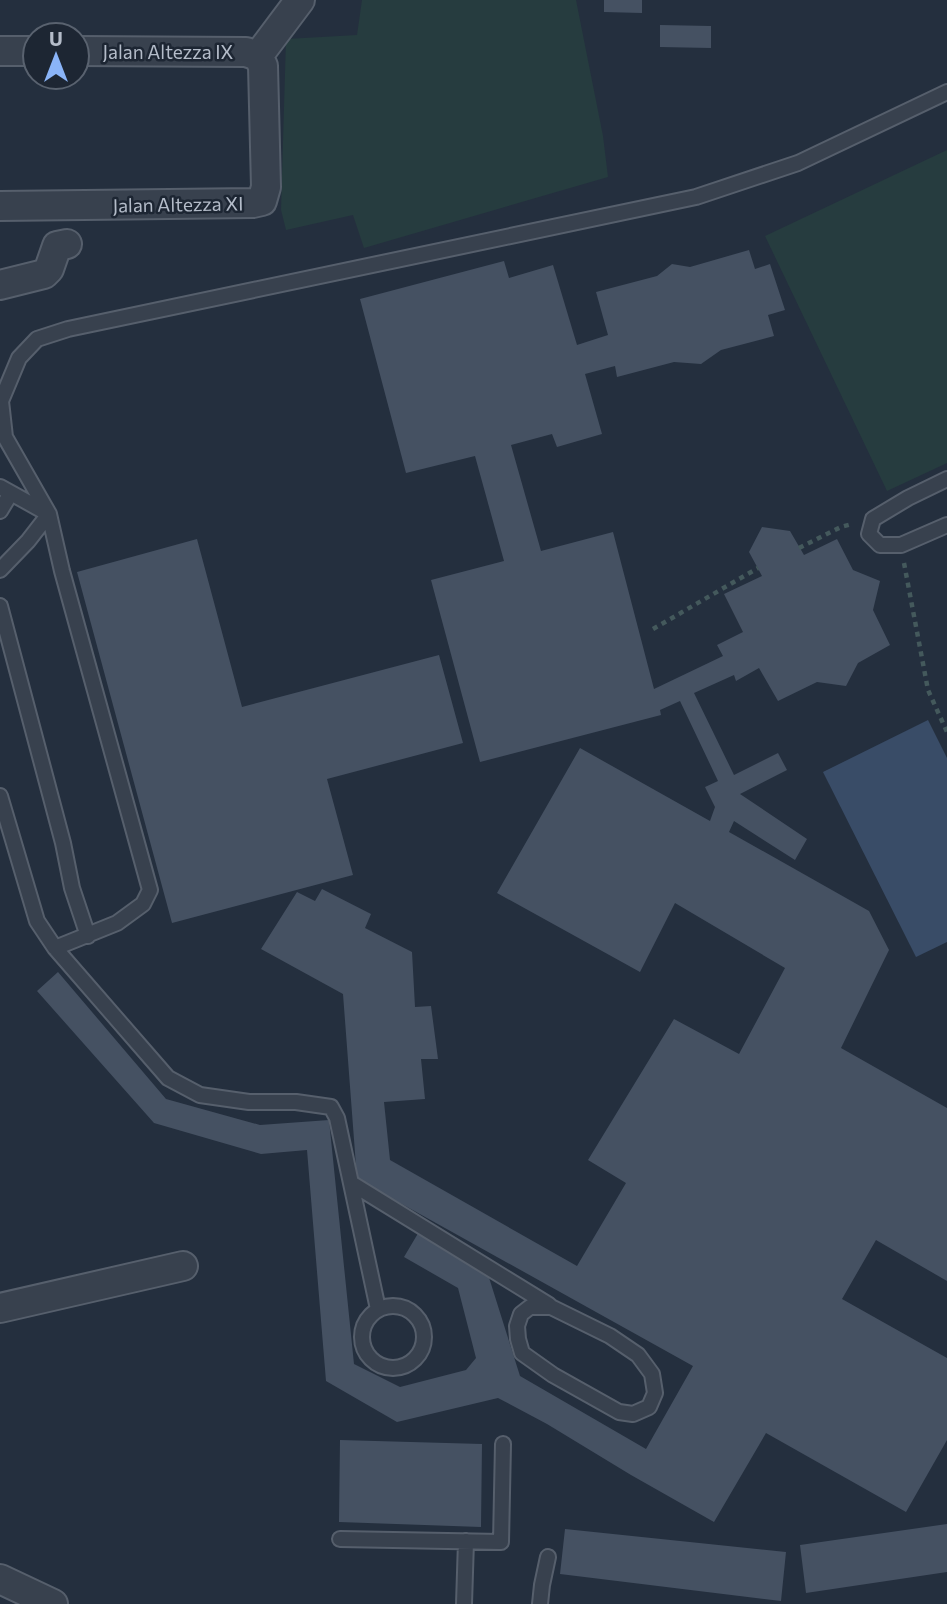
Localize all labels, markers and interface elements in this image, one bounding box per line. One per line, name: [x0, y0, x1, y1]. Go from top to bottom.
north arrow: [21, 21, 91, 91]
text: U: [49, 27, 63, 50]
street label: Jalan Altezza IX: [102, 40, 234, 63]
street label: Jalan Altezza XI: [112, 191, 244, 217]

